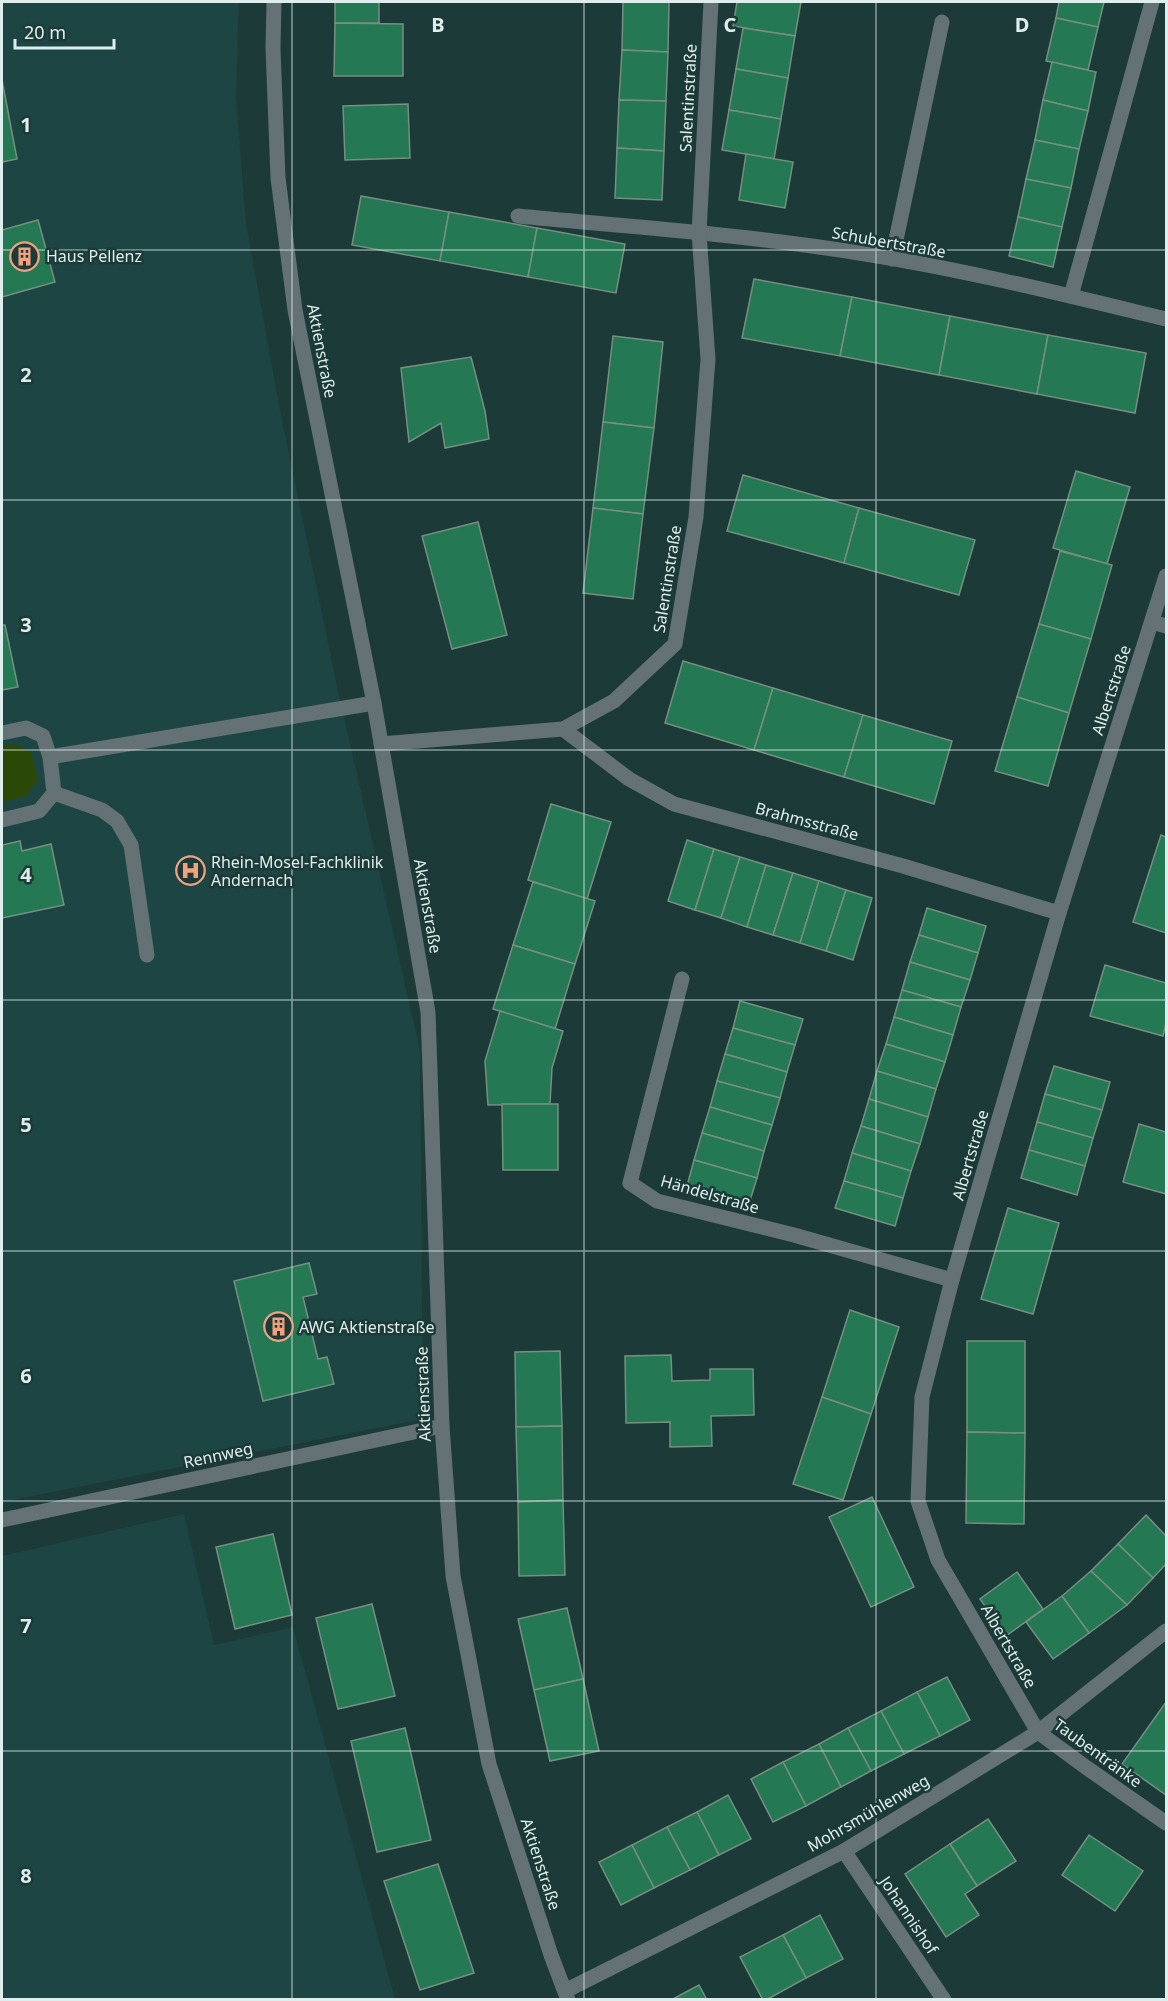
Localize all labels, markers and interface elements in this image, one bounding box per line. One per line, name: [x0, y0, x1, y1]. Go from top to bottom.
text: B: [431, 11, 445, 38]
text: C: [724, 11, 737, 38]
text: D: [1015, 11, 1029, 38]
scale bar: [15, 12, 114, 50]
text: 20 m: [24, 20, 66, 44]
street label: Salentinstraße: [674, 43, 702, 153]
text: 1: [20, 111, 32, 138]
street label: Schubertstraße: [830, 221, 948, 263]
building icon: Haus Pellenz: [9, 240, 41, 272]
place label: Haus Pellenz: [46, 245, 142, 267]
street label: Aktienstraße: [302, 302, 342, 400]
text: 2: [20, 361, 32, 388]
street label: Salentinstraße: [648, 524, 686, 634]
text: 3: [20, 611, 32, 638]
street label: Albertstraße: [1086, 642, 1136, 738]
street label: Brahmsstraße: [753, 797, 861, 845]
place label: Rhein-Mosel-Fachklinik Andernach: [211, 851, 384, 891]
hospital icon: Rhein-Mosel-Fachklinik Andernach: [174, 855, 206, 887]
street label: Aktienstraße: [409, 857, 447, 955]
text: 4: [20, 861, 32, 888]
street label: Albertstraße: [947, 1107, 993, 1203]
text: 5: [20, 1111, 32, 1138]
street label: Händelstraße: [658, 1169, 762, 1219]
building icon: AWG Aktienstraße: [262, 1311, 294, 1343]
place label: AWG Aktienstraße: [299, 1316, 435, 1338]
street label: Aktienstraße: [410, 1346, 436, 1442]
text: 6: [20, 1362, 32, 1389]
street label: Rennweg: [181, 1437, 255, 1473]
street label: Albertstraße: [976, 1600, 1042, 1692]
text: 7: [20, 1612, 32, 1639]
street label: Taubentränke: [1050, 1714, 1146, 1792]
street label: Mohrsmühlenweg: [803, 1769, 933, 1857]
street label: Aktienstraße: [516, 1815, 566, 1913]
text: 8: [20, 1862, 32, 1889]
street label: Johannishof: [874, 1870, 944, 1960]

